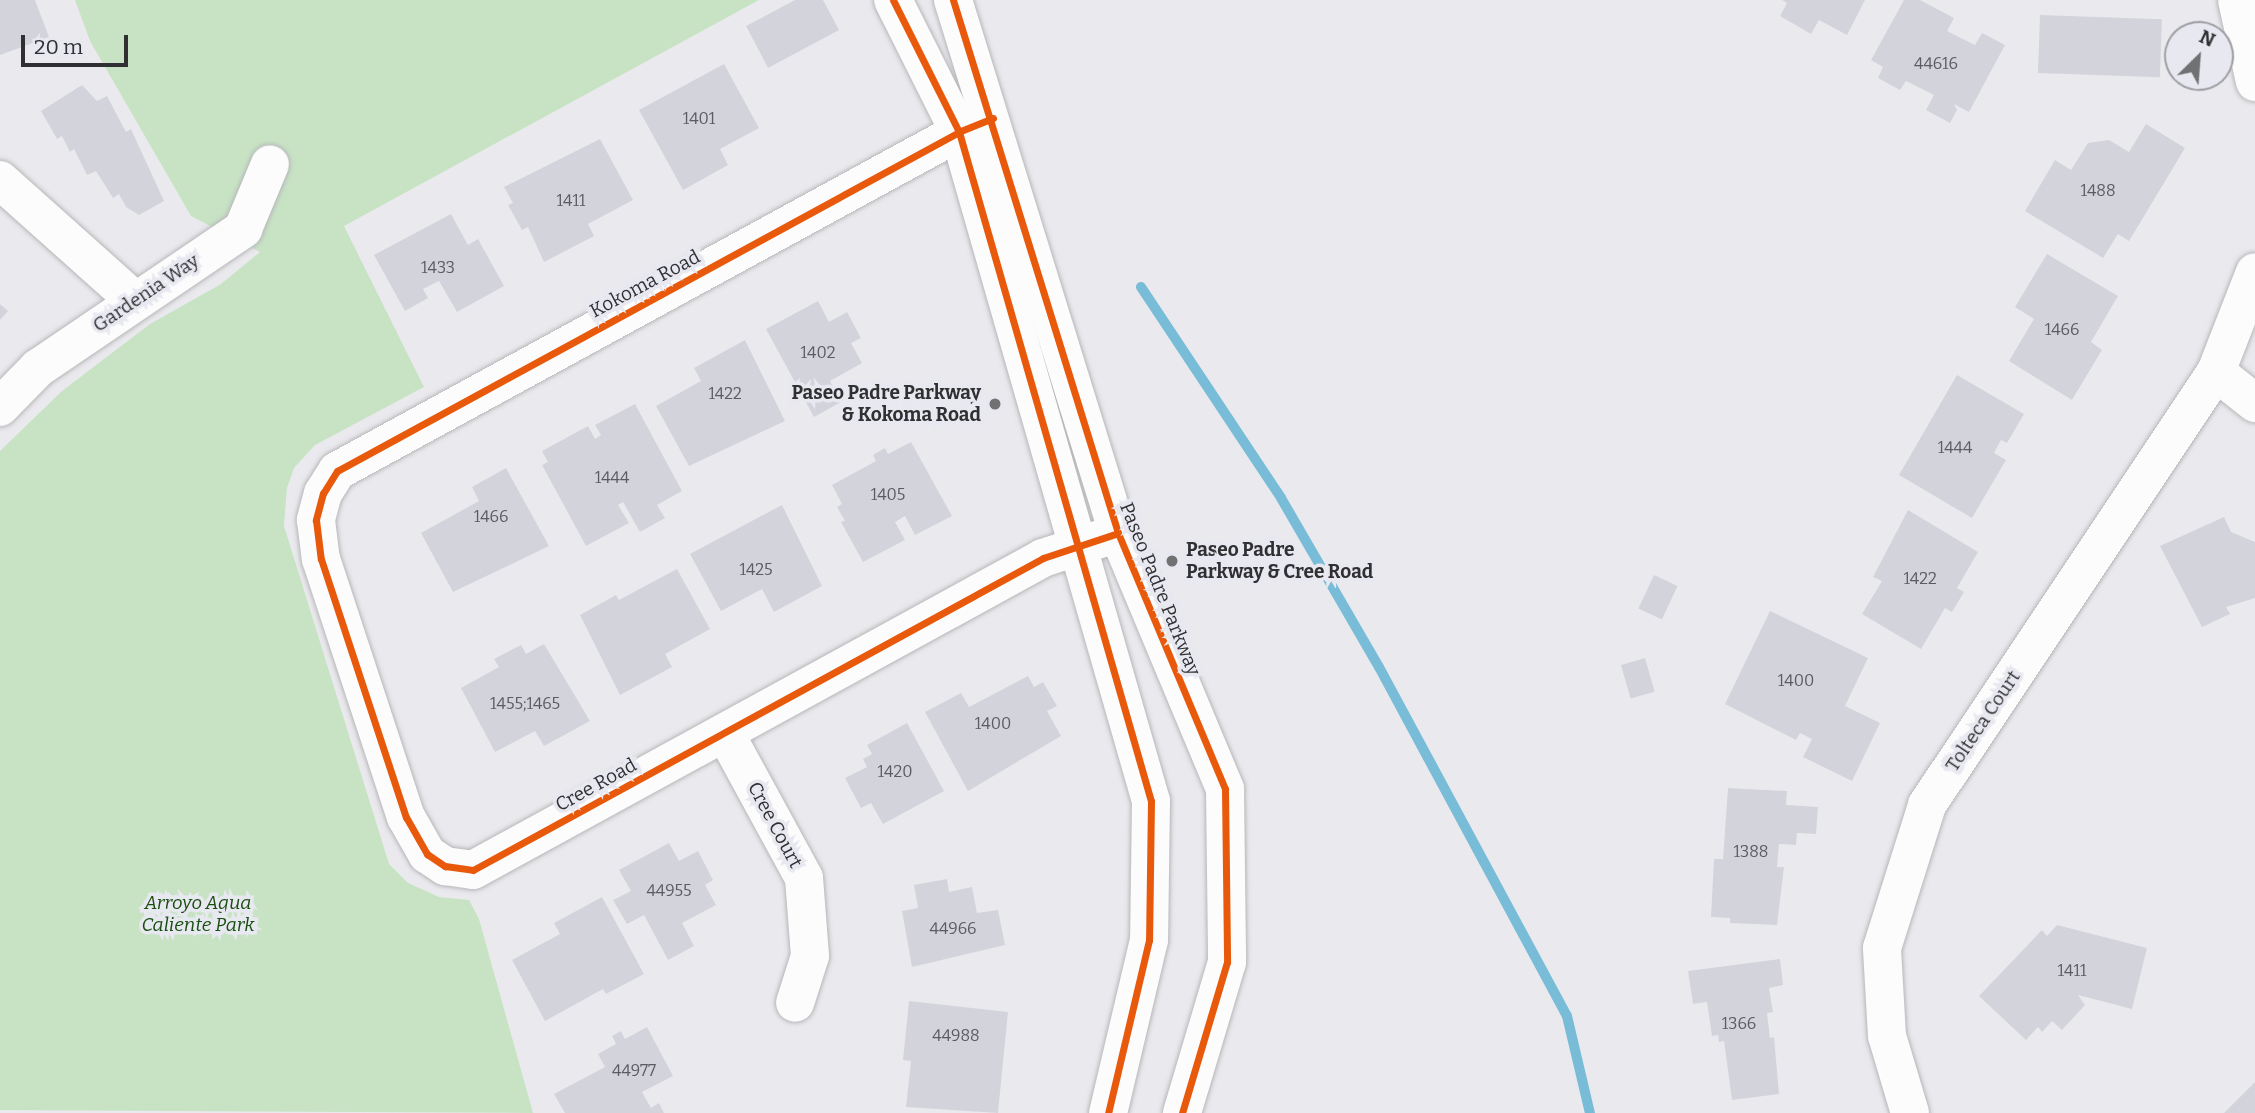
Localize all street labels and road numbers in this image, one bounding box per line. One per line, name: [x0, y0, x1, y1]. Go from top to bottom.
street label: Kokoma Road: [586, 245, 704, 323]
street label: Gardenia Way: [89, 249, 203, 337]
street label: Paseo Padre Parkway: [1115, 499, 1205, 679]
street label: Tolteca Court: [1941, 666, 2025, 776]
street label: Cree Road: [552, 753, 640, 817]
street label: Cree Court: [743, 778, 807, 872]

